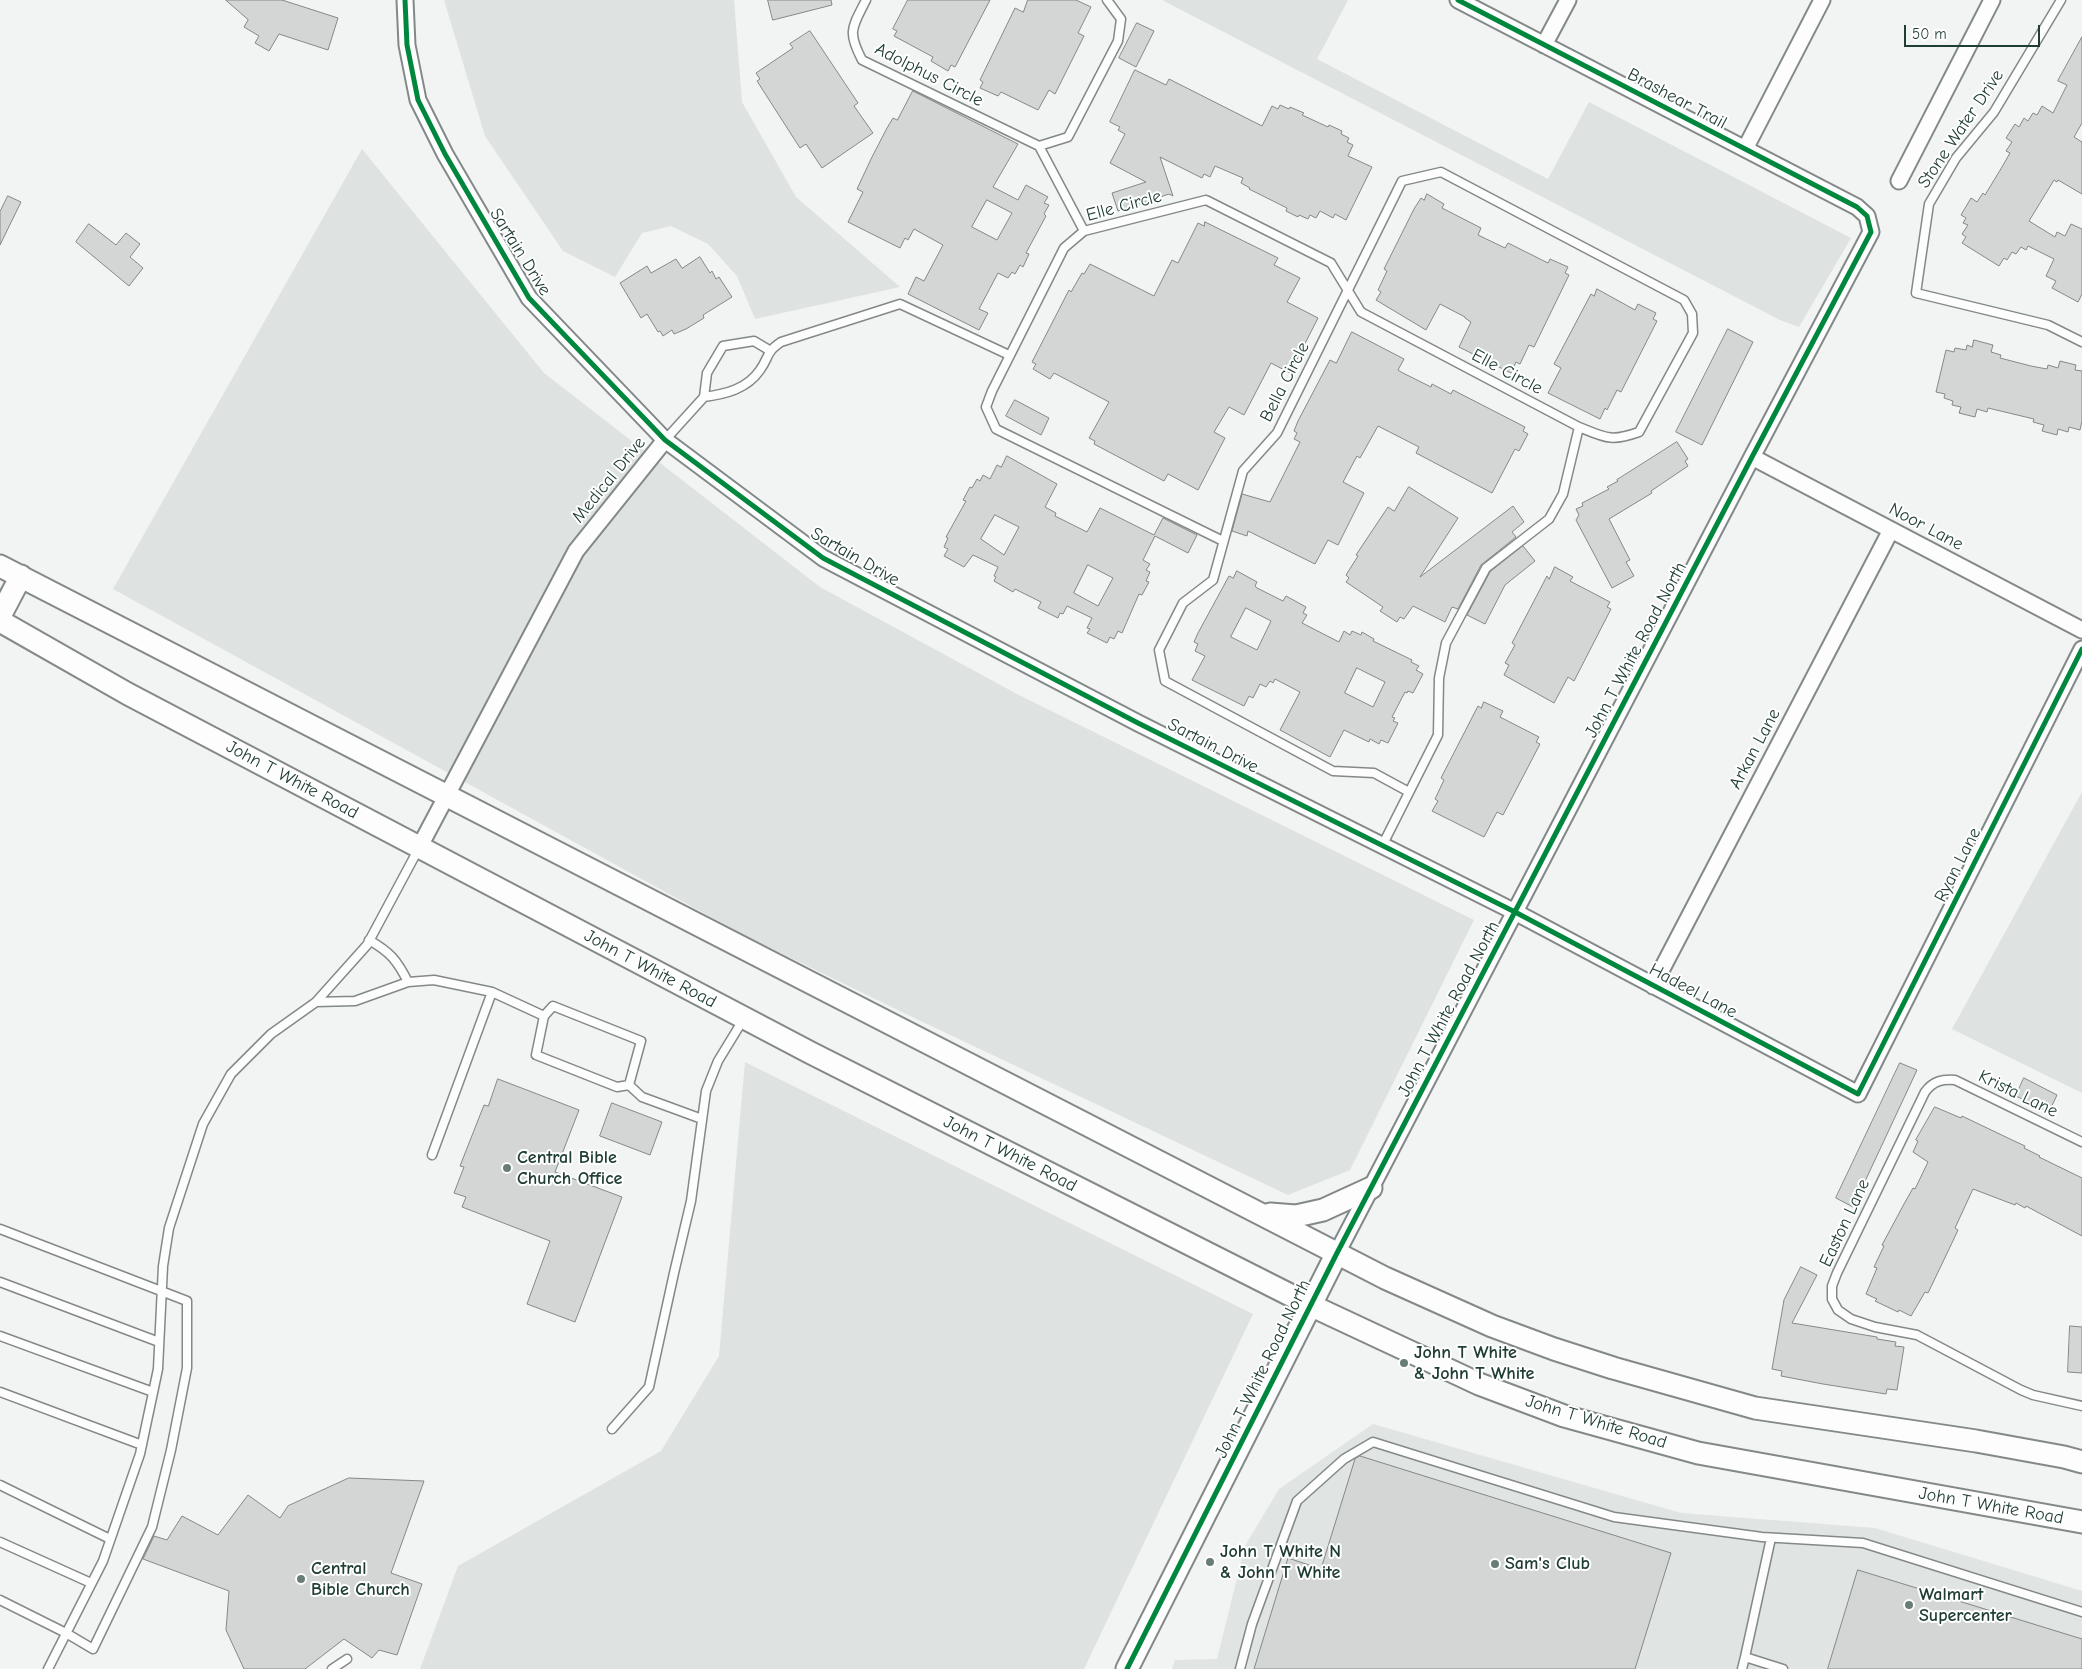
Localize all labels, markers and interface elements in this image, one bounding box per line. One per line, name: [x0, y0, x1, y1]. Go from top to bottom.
scale bar: [1907, 15, 2043, 47]
text: 50 m: [1912, 25, 1947, 43]
street label: Adolphus Circle: [871, 38, 987, 112]
street label: Brashear Trail: [1624, 64, 1730, 134]
street label: Stone Water Drive: [1913, 66, 2009, 192]
street label: Elle Circle: [1084, 186, 1164, 226]
street label: Sartain Drive: [485, 204, 555, 300]
street label: Bella Circle: [1256, 338, 1314, 426]
street label: Elle Circle: [1468, 344, 1546, 400]
street label: Medical Drive: [568, 433, 650, 527]
street label: Noor Lane: [1885, 498, 1967, 556]
street label: Sartain Drive: [807, 523, 903, 591]
street label: John T White Road North: [1580, 558, 1692, 742]
street label: Arkan Lane: [1725, 705, 1785, 793]
street label: Sartain Drive: [1164, 714, 1262, 778]
street label: John T White Road: [222, 736, 362, 824]
street label: Ryan Lane: [1930, 824, 1986, 906]
street label: John T White Road North: [1393, 917, 1505, 1101]
street label: John T White Road: [580, 925, 720, 1013]
street label: Hadeel Lane: [1645, 959, 1741, 1023]
street label: Krista Lane: [1975, 1066, 2061, 1122]
street label: John T White Road: [940, 1111, 1080, 1197]
place label: Central Bible Church Office: [517, 1147, 622, 1190]
marker: Central Bible Church Office: [501, 1162, 513, 1174]
street label: Easton Lane: [1815, 1176, 1875, 1270]
street label: John T White Road North: [1210, 1276, 1316, 1462]
place label: John T White & John T White: [1414, 1342, 1534, 1385]
marker: John T White & John T White: [1398, 1357, 1410, 1369]
street label: John T White Road: [1523, 1390, 1669, 1454]
street label: John T White Road: [1917, 1483, 2065, 1529]
place label: John T White N & John T White: [1220, 1541, 1341, 1584]
place label: Sam's Club: [1505, 1553, 1590, 1575]
marker: John T White N & John T White: [1204, 1556, 1216, 1568]
place label: Central Bible Church: [311, 1558, 410, 1600]
marker: Sam's Club: [1489, 1558, 1501, 1570]
marker: Central Bible Church: [295, 1573, 307, 1585]
place label: Walmart Supercenter: [1919, 1584, 2012, 1626]
marker: Walmart Supercenter: [1903, 1599, 1915, 1611]

